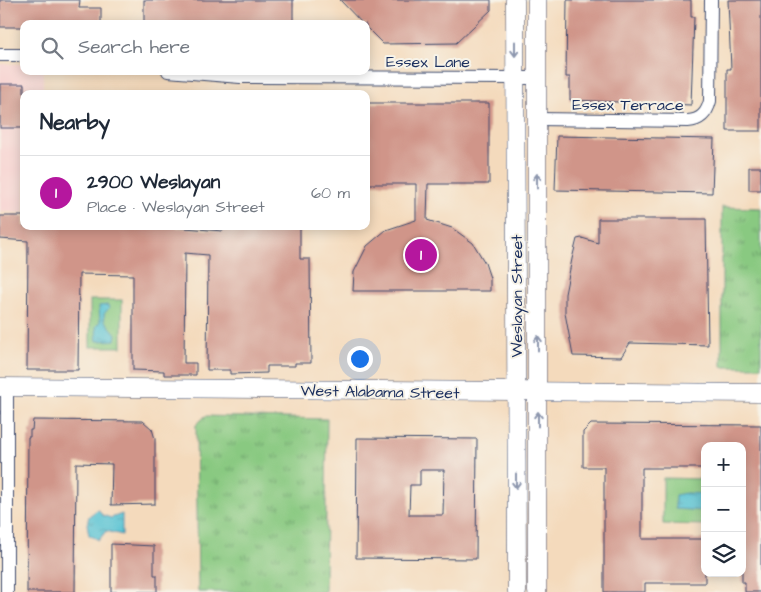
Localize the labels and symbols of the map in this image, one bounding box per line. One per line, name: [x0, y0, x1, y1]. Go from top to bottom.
one-way arrow: [510, 40, 520, 56]
street label: Essex Lane: [386, 51, 470, 73]
street label: Essex Terrace: [572, 94, 684, 116]
one-way arrow: [532, 173, 542, 190]
street label: Weslayan Street: [506, 234, 529, 358]
pin: 1: [405, 236, 437, 274]
one-way arrow: [533, 336, 543, 352]
your location: [347, 346, 373, 372]
street label: West Alabama Street: [300, 380, 460, 404]
one-way arrow: [533, 411, 543, 427]
one-way arrow: [511, 473, 521, 489]

